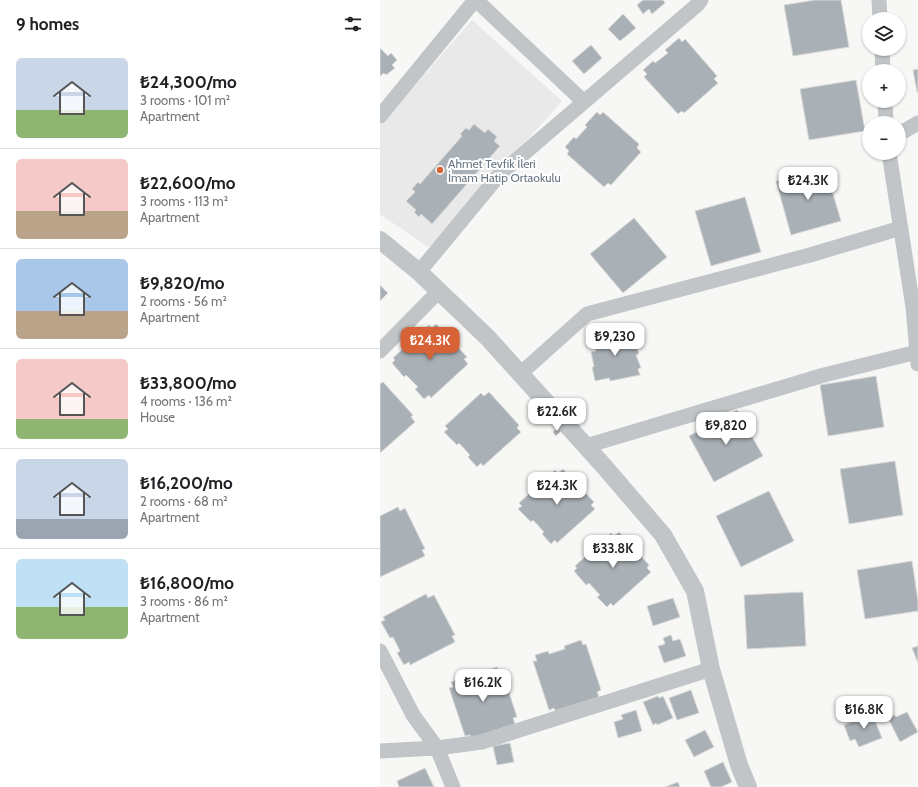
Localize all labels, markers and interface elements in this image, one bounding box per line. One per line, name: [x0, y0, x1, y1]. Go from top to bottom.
map controls: [862, 12, 906, 160]
button: layers: [862, 12, 906, 56]
icon: filters: [342, 13, 364, 35]
text: 9 homes: [16, 14, 79, 34]
button: +: [862, 64, 906, 108]
text: ₺24,300/mo: [140, 72, 237, 92]
icon: home: [48, 74, 96, 122]
text: 3 rooms · 101 m²: [140, 92, 230, 108]
text: Apartment: [140, 108, 200, 124]
button: −: [862, 116, 906, 160]
place label: Ahmet Tevfik İleri İmam Hatip Ortaokulu: [448, 156, 561, 185]
marker: Ahmet Tevfik İleri İmam Hatip Ortaokulu: [435, 165, 445, 175]
pin: ₺24.3K: [775, 167, 841, 201]
text: ₺24.3K: [788, 172, 828, 188]
text: ₺22,600/mo: [140, 173, 236, 193]
icon: home: [48, 175, 96, 223]
text: 3 rooms · 113 m²: [140, 193, 228, 209]
text: Apartment: [140, 209, 200, 225]
text: ₺9,820/mo: [140, 273, 225, 293]
icon: home: [48, 275, 96, 323]
text: 2 rooms · 56 m²: [140, 293, 227, 309]
text: Apartment: [140, 309, 200, 325]
pin: ₺9,230: [582, 323, 648, 357]
pin: ₺24.3K: [397, 327, 463, 361]
text: ₺9,230: [595, 328, 635, 344]
text: ₺24.3K: [410, 332, 450, 348]
text: ₺33,800/mo: [140, 373, 237, 393]
icon: home: [48, 375, 96, 423]
text: 4 rooms · 136 m²: [140, 393, 232, 409]
pin: ₺22.6K: [524, 398, 590, 432]
text: ₺22.6K: [537, 403, 577, 419]
text: House: [140, 409, 175, 425]
pin: ₺9,820: [693, 412, 759, 446]
text: ₺9,820: [705, 417, 747, 433]
pin: ₺24.3K: [524, 472, 590, 506]
text: ₺16,200/mo: [140, 473, 233, 493]
icon: home: [48, 475, 96, 523]
text: ₺24.3K: [537, 477, 577, 493]
text: 2 rooms · 68 m²: [140, 493, 228, 509]
text: Apartment: [140, 509, 200, 525]
pin: ₺33.8K: [580, 535, 646, 569]
text: ₺33.8K: [593, 540, 633, 556]
text: ₺16,800/mo: [140, 573, 234, 593]
icon: home: [48, 575, 96, 623]
text: 3 rooms · 86 m²: [140, 593, 228, 609]
text: Apartment: [140, 609, 200, 625]
pin: ₺16.2K: [450, 669, 516, 703]
text: ₺16.2K: [464, 674, 502, 690]
pin: ₺16.8K: [831, 696, 897, 730]
text: ₺16.8K: [845, 701, 883, 717]

